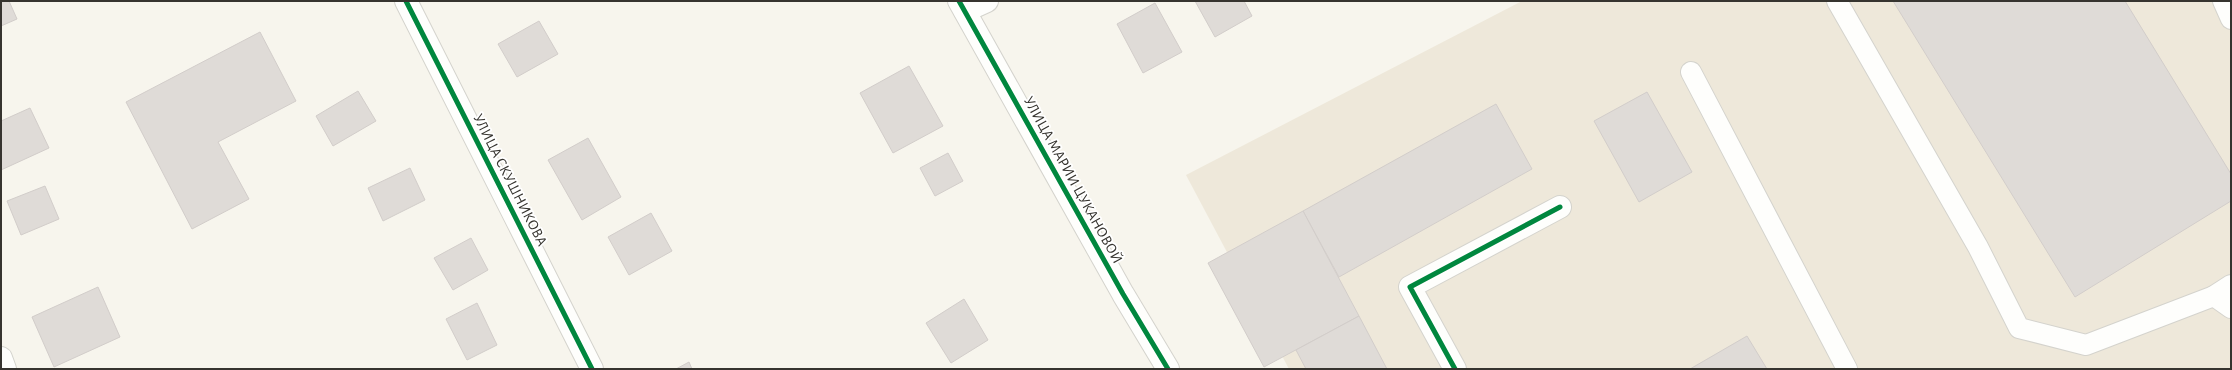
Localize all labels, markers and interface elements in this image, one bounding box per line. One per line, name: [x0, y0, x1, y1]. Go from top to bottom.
street label: УЛИЦА МАРИИ ЦУКАНОВОЙ: [1021, 94, 1125, 266]
street label: УЛИЦА СКУШНИКОВА: [470, 112, 550, 249]

